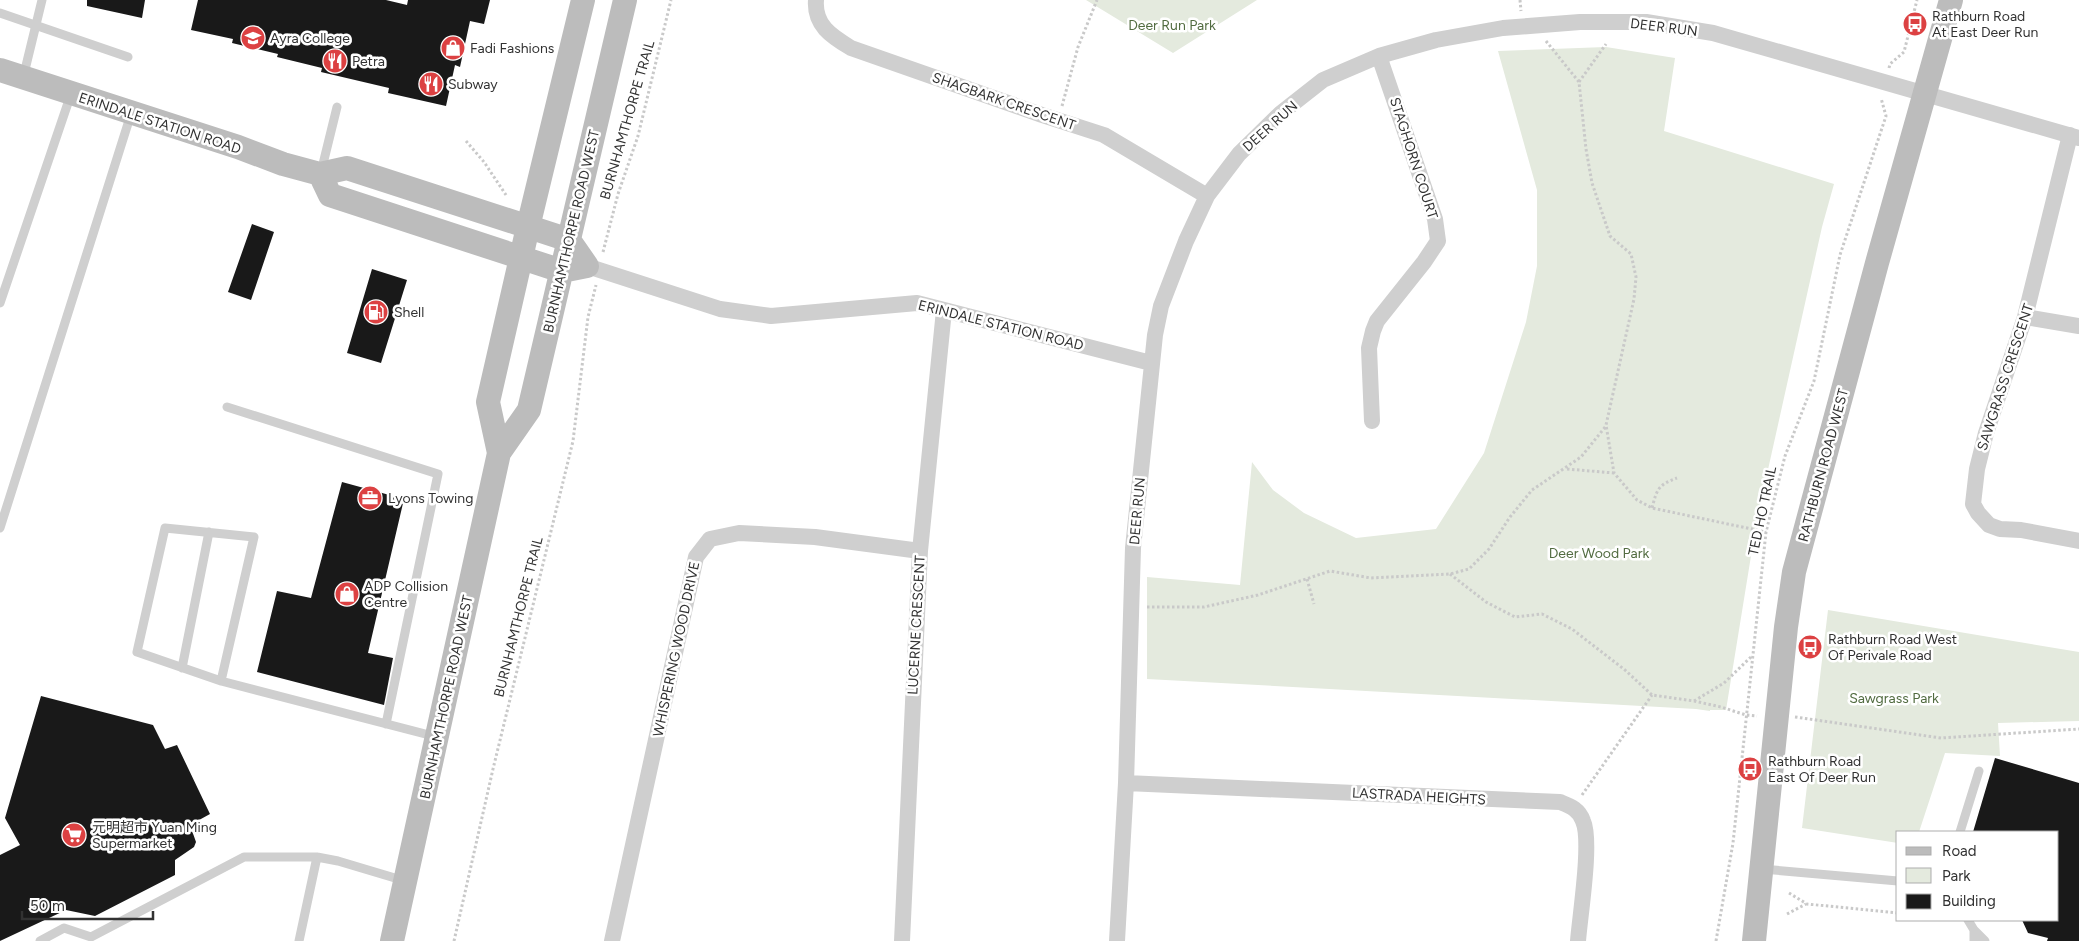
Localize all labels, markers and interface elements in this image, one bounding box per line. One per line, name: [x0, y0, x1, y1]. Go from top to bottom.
place label: Rathburn Road At East Deer Run: [1932, 8, 2039, 41]
bus stop icon: Rathburn Road At East Deer Run: [1902, 11, 1928, 37]
street label: DEER RUN: [1629, 15, 1699, 40]
park label: Deer Run Park: [1128, 17, 1216, 34]
school or university icon: Ayra College: [240, 25, 266, 51]
place label: Ayra College: [270, 30, 350, 47]
shop icon: Fadi Fashions: [440, 35, 466, 61]
street label: BURNHAMTHORPE TRAIL: [597, 38, 659, 202]
place label: Fadi Fashions: [470, 40, 554, 57]
restaurant icon: Petra: [322, 48, 348, 74]
place label: Petra: [352, 53, 385, 70]
street label: SHAGBARK CRESCENT: [930, 69, 1078, 134]
restaurant icon: Subway: [418, 71, 444, 97]
place label: Subway: [448, 76, 498, 93]
street label: ERINDALE STATION ROAD: [76, 89, 243, 158]
street label: STAGHORN COURT: [1386, 95, 1441, 221]
street label: DEER RUN: [1239, 97, 1301, 155]
street label: BURNHAMTHORPE ROAD WEST: [540, 128, 603, 334]
street label: ERINDALE STATION ROAD: [916, 297, 1085, 354]
fuel station icon: Shell: [363, 299, 389, 325]
street label: SAWGRASS CRESCENT: [1974, 301, 2037, 453]
place label: Shell: [394, 304, 424, 321]
street label: RATHBURN ROAD WEST: [1795, 386, 1852, 544]
street label: TED HO TRAIL: [1745, 464, 1780, 557]
street label: DEER RUN: [1126, 476, 1149, 546]
office icon: Lyons Towing: [357, 485, 383, 511]
place label: Lyons Towing: [388, 490, 473, 507]
street label: BURNHAMTHORPE TRAIL: [490, 534, 547, 699]
park label: Deer Wood Park: [1549, 545, 1649, 562]
street label: LUCERNE CRESCENT: [904, 555, 929, 695]
street label: WHISPERING WOOD DRIVE: [650, 560, 703, 738]
place label: ADP Collision Centre: [364, 578, 448, 611]
shop icon: ADP Collision Centre: [334, 581, 360, 607]
street label: BURNHAMTHORPE ROAD WEST: [417, 593, 476, 801]
place label: Rathburn Road West Of Perivale Road: [1828, 631, 1957, 664]
bus stop icon: Rathburn Road West Of Perivale Road: [1797, 634, 1823, 660]
park label: Sawgrass Park: [1849, 690, 1939, 707]
place label: Rathburn Road East Of Deer Run: [1768, 753, 1876, 786]
bus stop icon: Rathburn Road East Of Deer Run: [1737, 756, 1763, 782]
street label: LASTRADA HEIGHTS: [1352, 785, 1486, 808]
place label: 元明超市 Yuan Ming Supermarket: [92, 819, 217, 852]
supermarket icon: 元明超市 Yuan Ming Supermarket: [61, 822, 87, 848]
legend: [1896, 831, 2059, 921]
text: Road: [1942, 842, 1977, 860]
text: Park: [1942, 867, 1971, 885]
scale bar: [22, 888, 154, 920]
text: Building: [1942, 892, 1996, 910]
text: 50 m: [30, 897, 65, 915]

